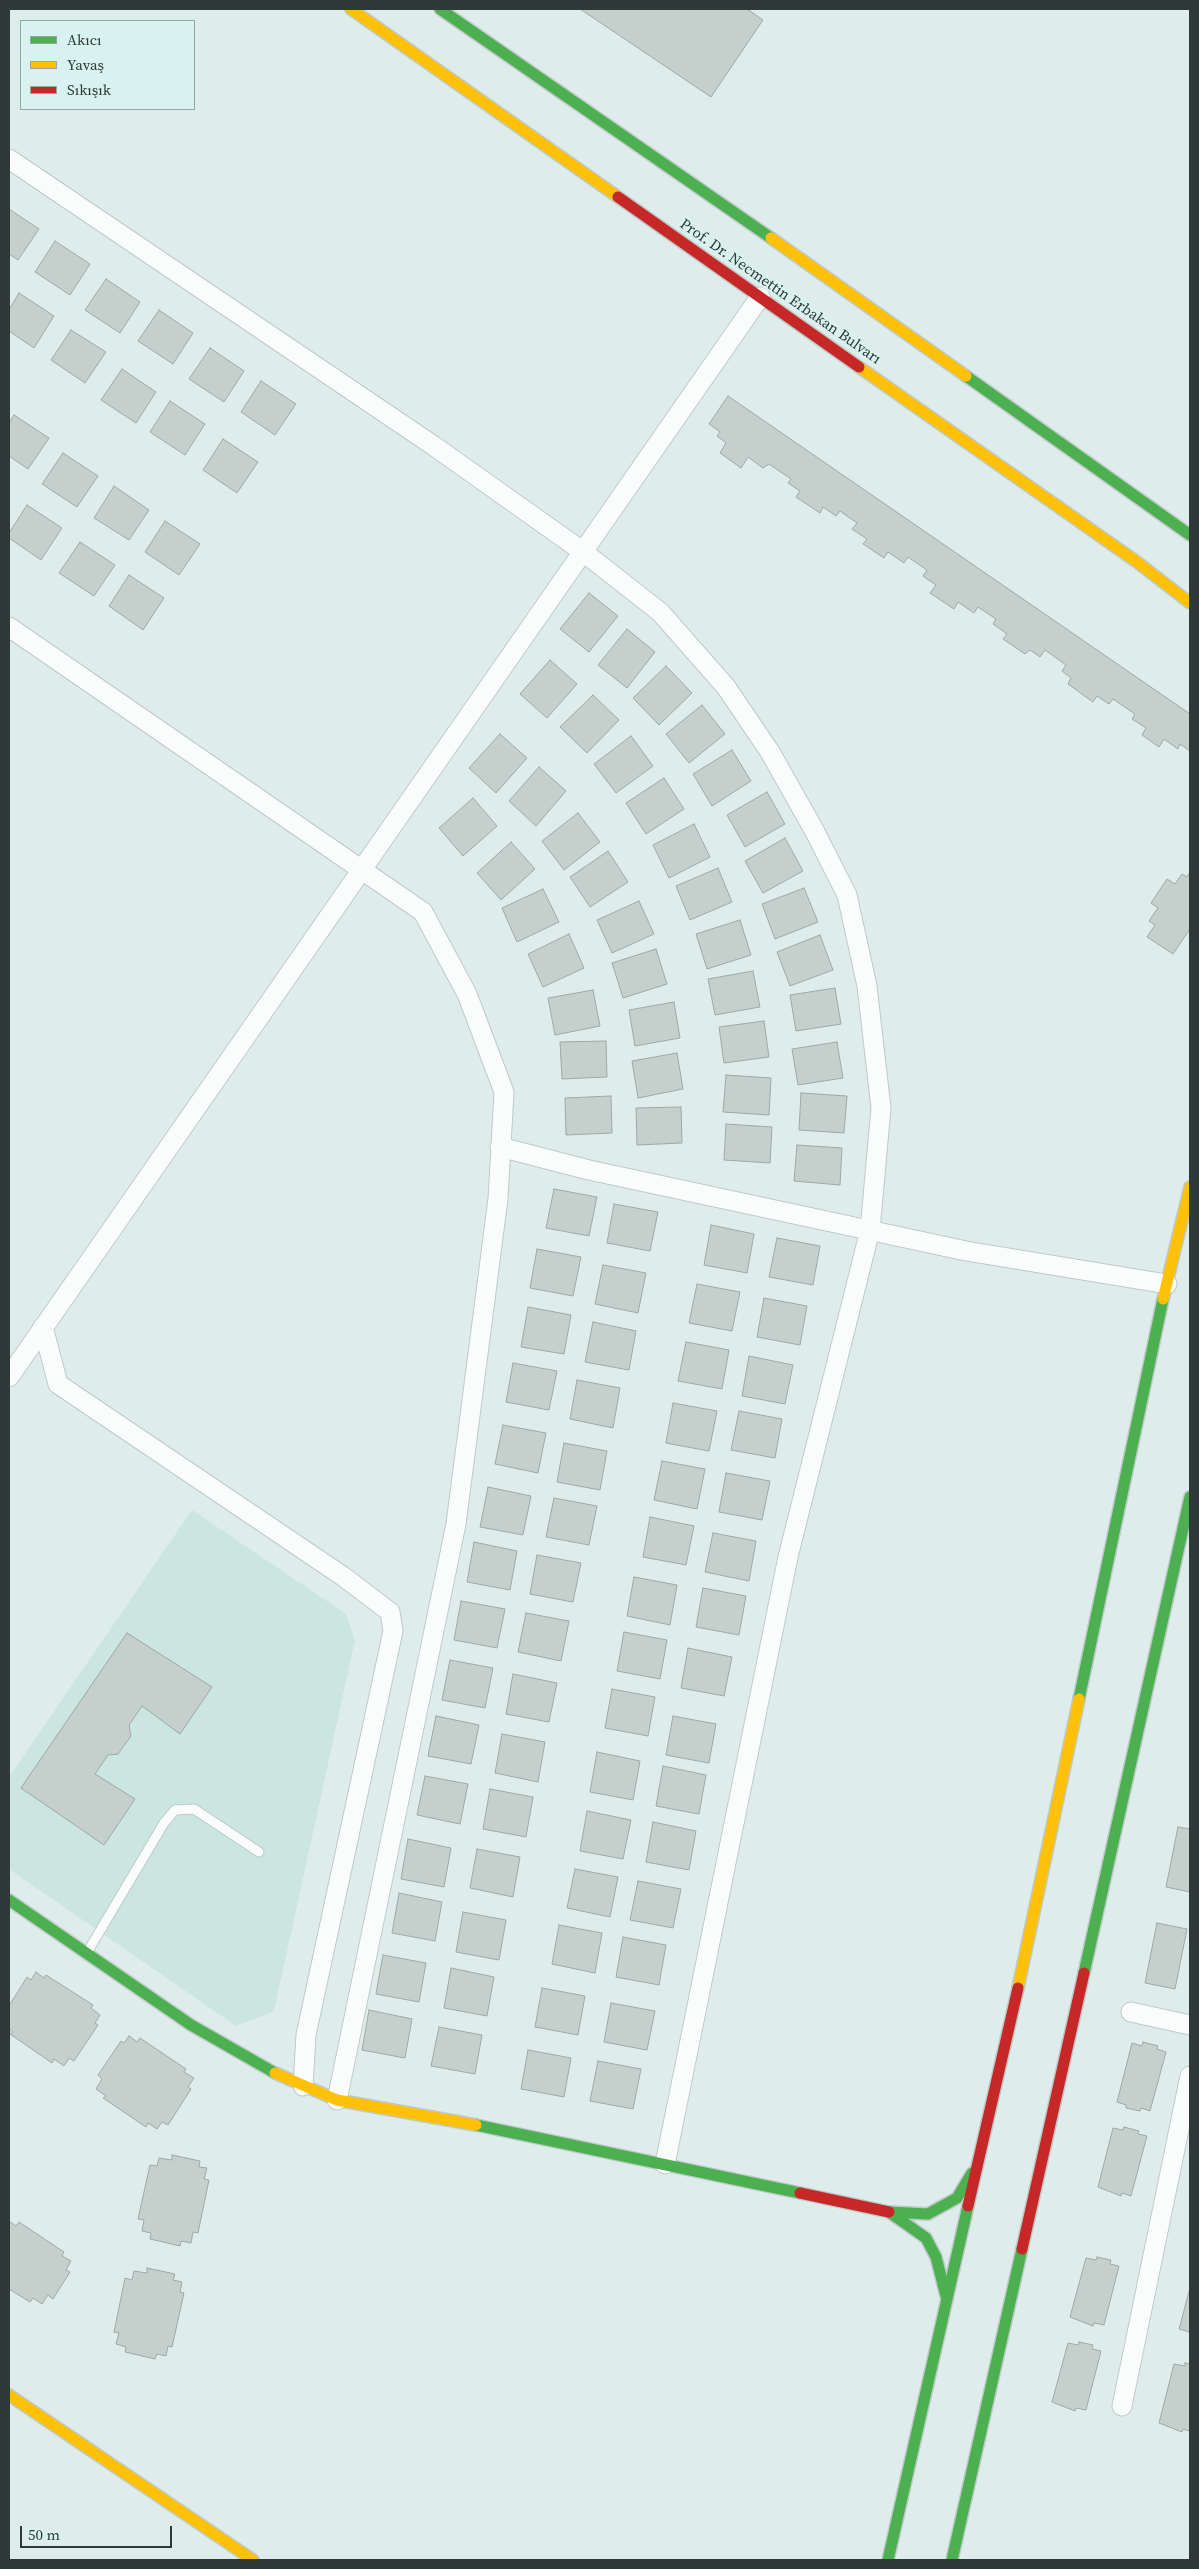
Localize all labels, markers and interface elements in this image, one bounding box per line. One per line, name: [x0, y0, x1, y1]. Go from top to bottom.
legend: [20, 20, 195, 110]
text: Akıcı: [67, 29, 101, 50]
text: Yavaş: [67, 54, 104, 75]
text: Sıkışık: [67, 79, 111, 100]
street label: Prof. Dr. Necmettin Erbakan Bulvarı: [676, 215, 884, 369]
scale bar: [22, 2516, 175, 2548]
text: 50 m: [28, 2524, 60, 2545]

